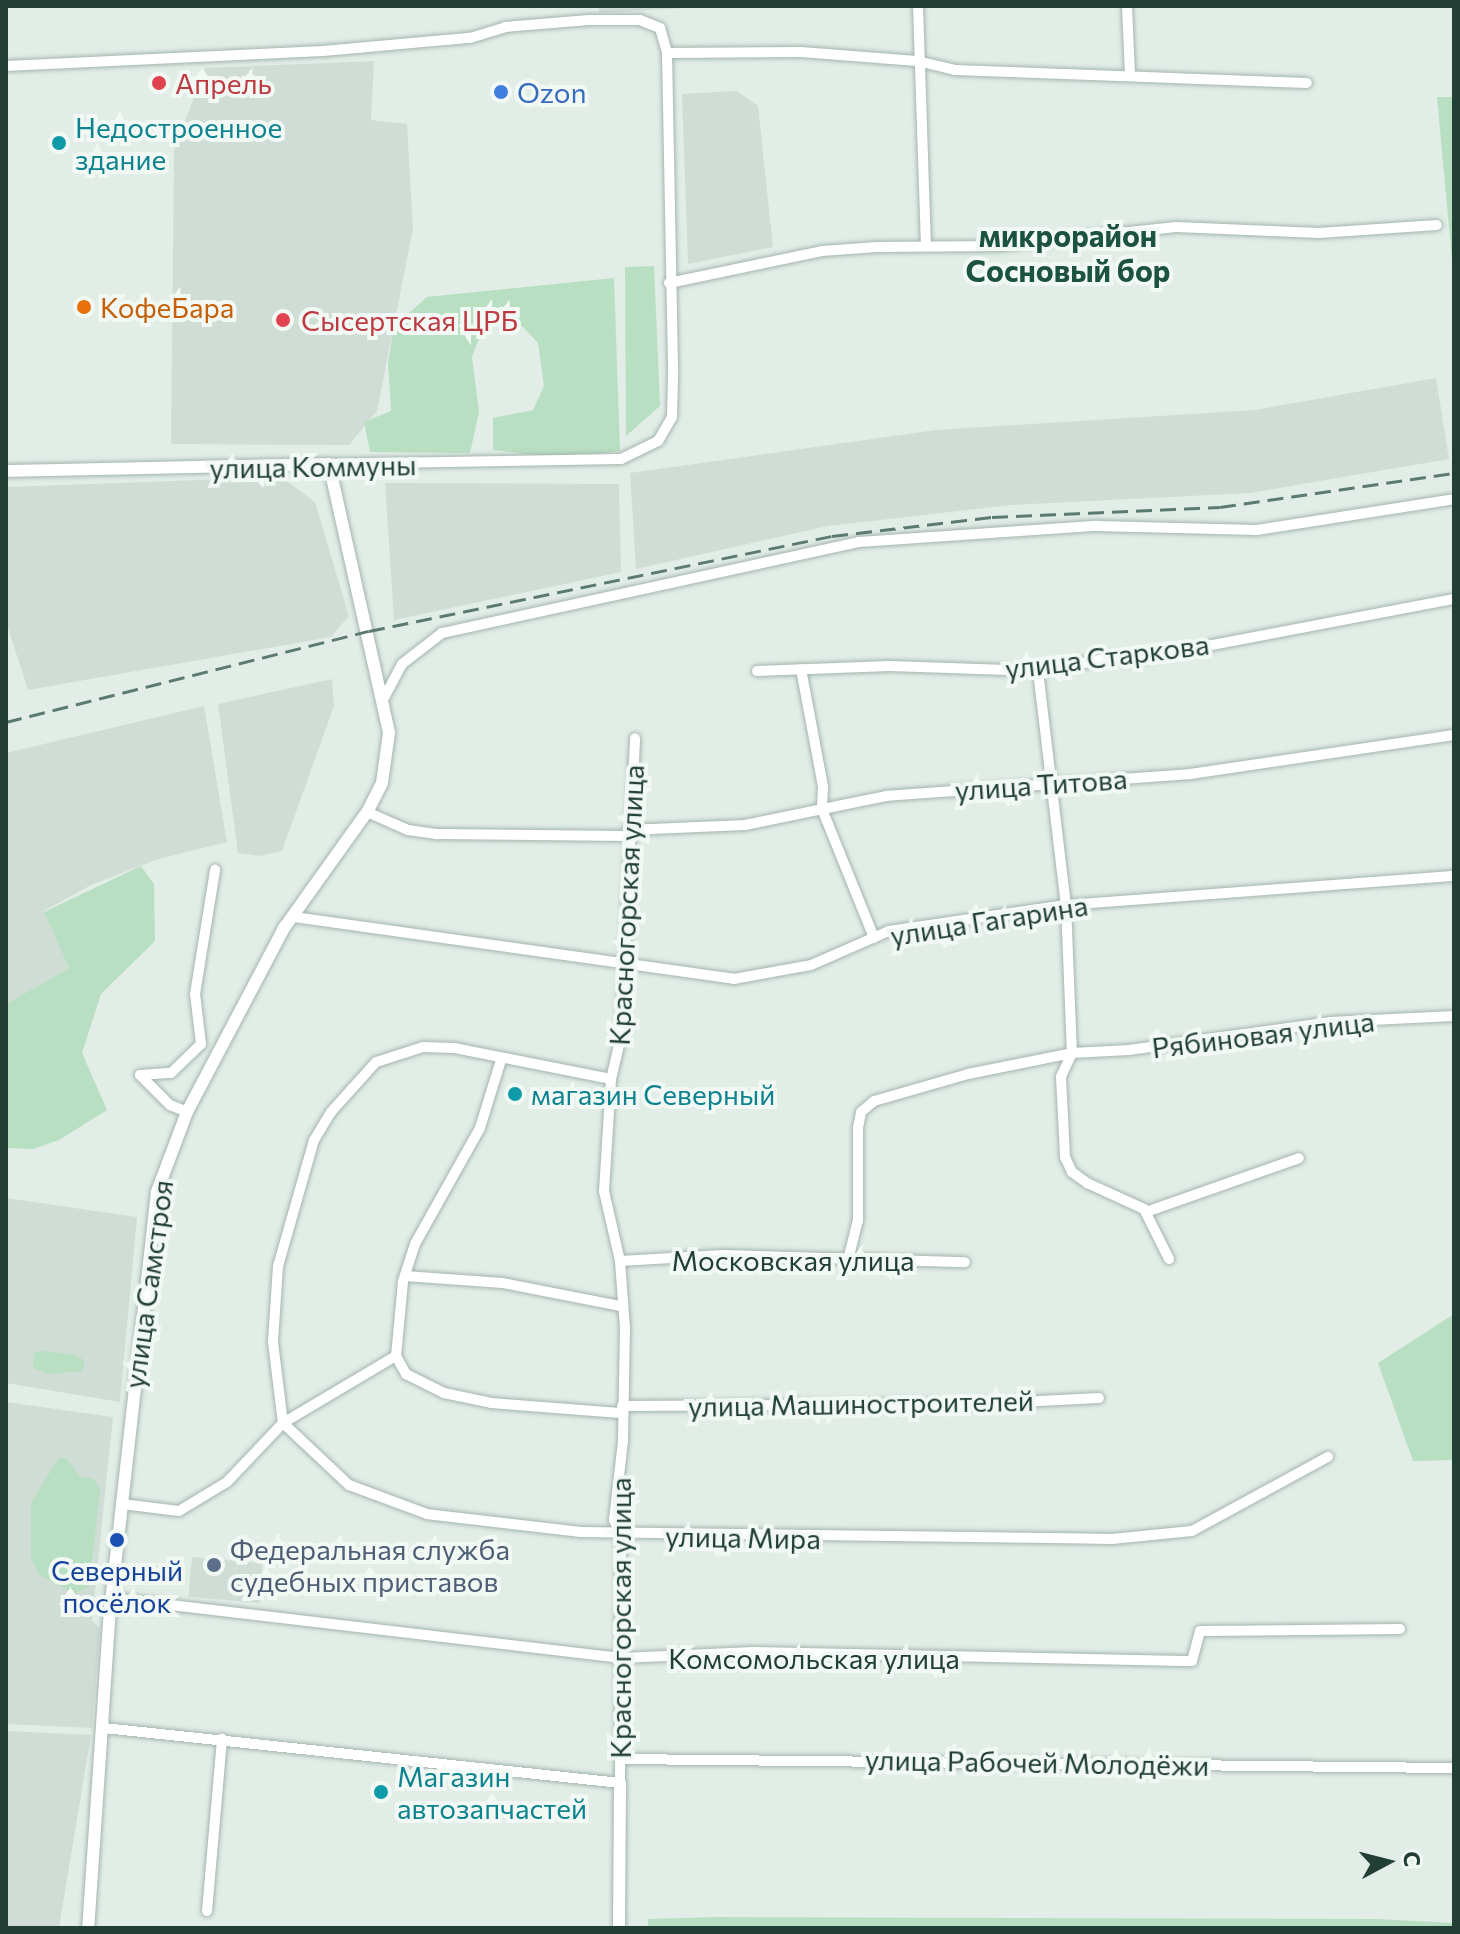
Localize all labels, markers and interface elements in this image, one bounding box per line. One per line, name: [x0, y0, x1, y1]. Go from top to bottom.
place label: Апрель: [175, 66, 272, 100]
marker: Апрель: [150, 74, 168, 92]
place label: Ozon: [517, 75, 587, 109]
marker: Ozon: [492, 83, 510, 101]
place label: Недостроенное здание: [75, 110, 282, 176]
marker: Недостроенное здание: [50, 134, 68, 152]
district label: микрорайон Сосновый бор: [965, 217, 1171, 288]
place label: КофеБара: [100, 290, 234, 324]
marker: КофеБара: [75, 298, 93, 316]
place label: Сысертская ЦРБ: [301, 303, 518, 337]
marker: Сысертская ЦРБ: [272, 309, 294, 331]
street label: улица Коммуны: [209, 447, 417, 485]
street label: улица Старкова: [1003, 627, 1211, 685]
street label: улица Титова: [954, 761, 1128, 807]
street label: Красногорская улица: [602, 764, 650, 1046]
street label: улица Гагарина: [888, 888, 1090, 952]
street label: Рябиновая улица: [1150, 1004, 1376, 1064]
place label: магазин Северный: [531, 1077, 775, 1111]
marker: магазин Северный: [506, 1085, 524, 1103]
street label: улица Самстроя: [117, 1178, 179, 1390]
street label: Московская улица: [671, 1243, 915, 1277]
street label: улица Машиностроителей: [688, 1383, 1034, 1423]
street label: Красногорская улица: [603, 1477, 637, 1759]
street label: улица Мира: [665, 1519, 821, 1555]
marker: Северный посёлок: [108, 1531, 126, 1549]
place label: Федеральная служба судебных приставов: [230, 1532, 510, 1598]
place label: Северный посёлок: [51, 1553, 183, 1619]
marker: Федеральная служба судебных приставов: [205, 1556, 223, 1574]
street label: Комсомольская улица: [668, 1641, 960, 1675]
street label: улица Рабочей Молодёжи: [865, 1742, 1209, 1782]
place label: Магазин автозапчастей: [397, 1759, 587, 1825]
marker: Магазин автозапчастей: [372, 1783, 390, 1801]
north arrow: [1348, 1822, 1428, 1902]
text: С: [1398, 1850, 1427, 1868]

